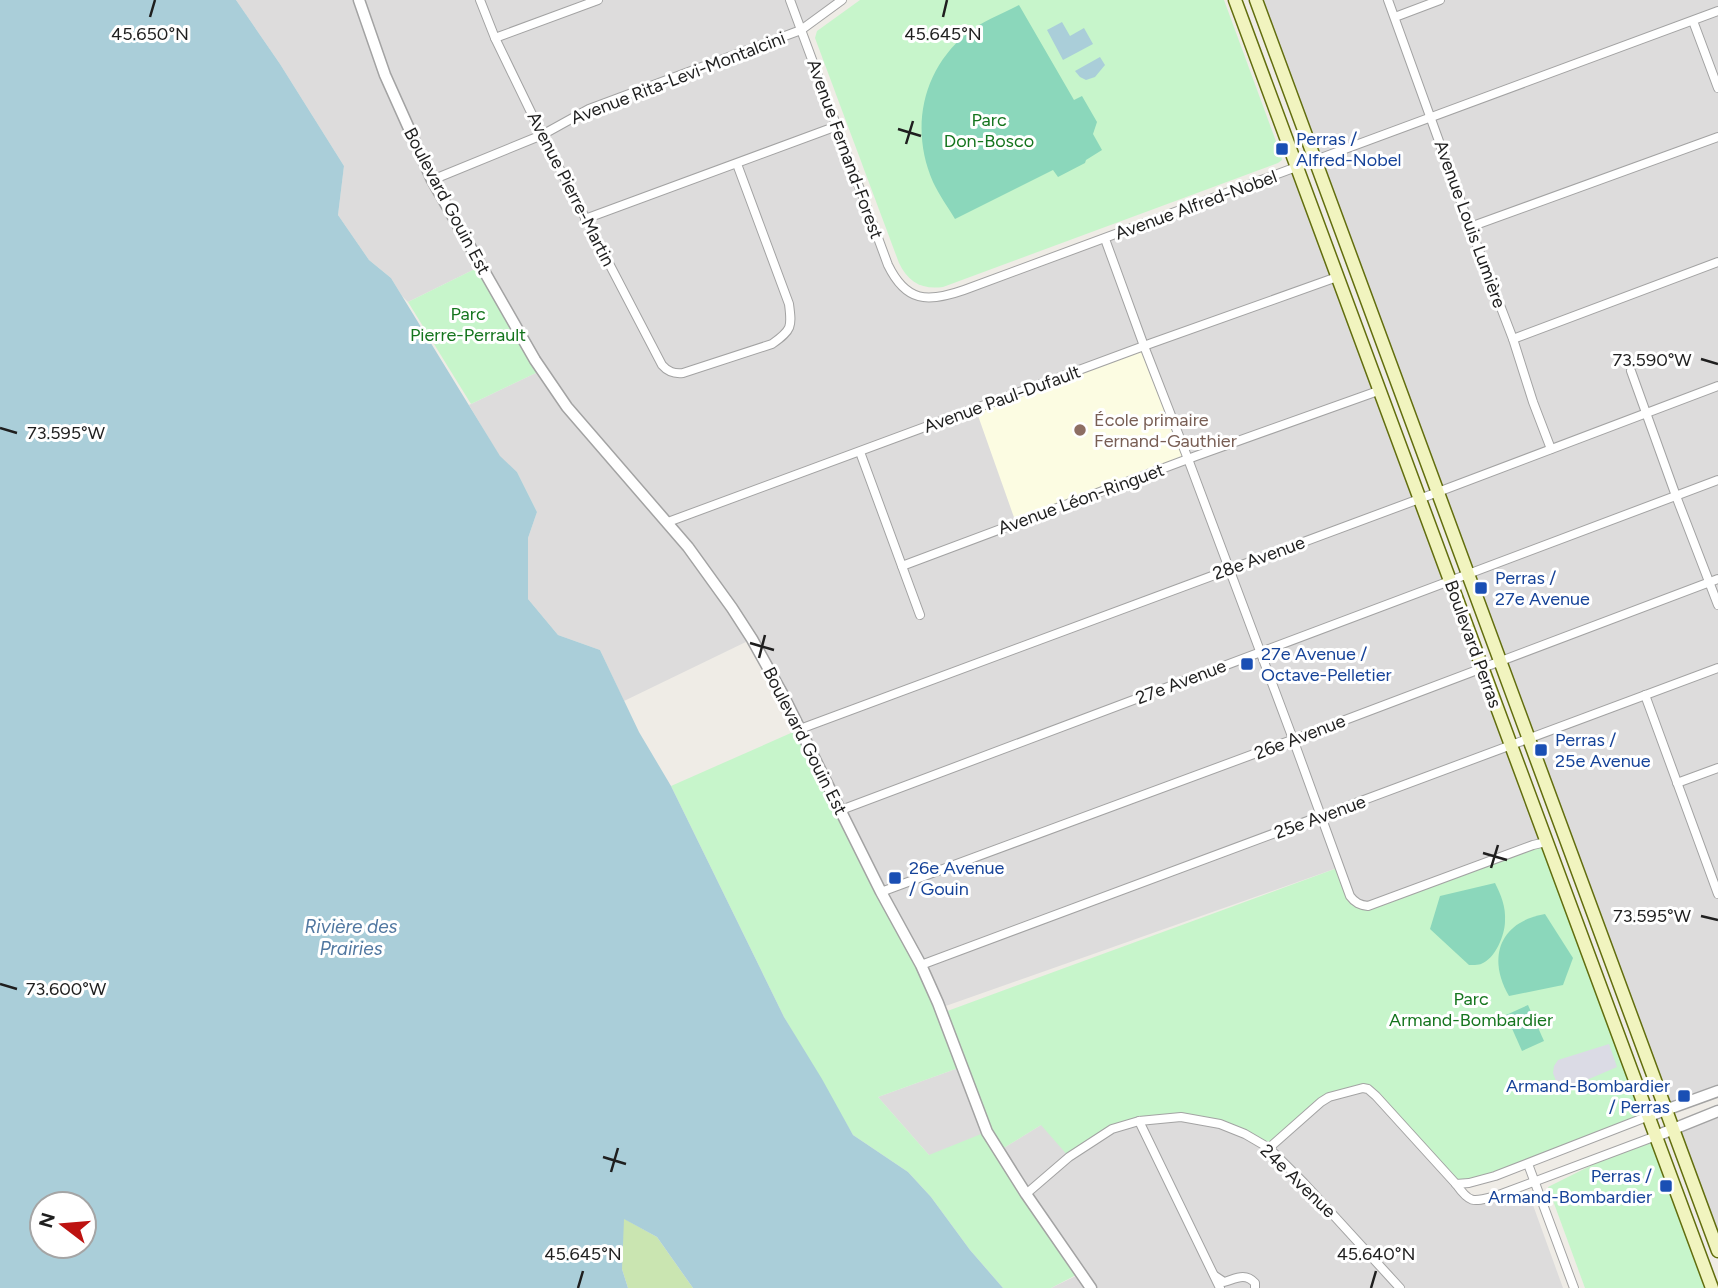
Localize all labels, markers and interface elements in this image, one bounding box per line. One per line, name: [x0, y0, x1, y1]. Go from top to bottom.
text: 45.650°N: [111, 23, 189, 45]
text: 45.645°N: [904, 23, 982, 45]
street label: Avenue Rita-Levi-Montalcini: [568, 27, 788, 129]
street label: Avenue Fernand-Forest: [802, 56, 888, 242]
street label: Avenue Pierre-Martin: [522, 108, 620, 270]
park label: Parc Don-Bosco: [944, 109, 1034, 152]
street label: Boulevard Gouin Est: [399, 124, 495, 278]
place label: Perras / Alfred-Nobel: [1296, 128, 1401, 171]
street label: Avenue Louis Lumière: [1429, 137, 1511, 311]
marker: Perras / Alfred-Nobel: [1274, 141, 1290, 157]
street label: Avenue Alfred-Nobel: [1112, 165, 1280, 245]
park label: Parc Pierre-Perrault: [410, 303, 526, 346]
text: 73.590°W: [1612, 349, 1692, 371]
street label: Avenue Paul-Dufault: [921, 360, 1084, 438]
place label: École primaire Fernand-Gauthier: [1094, 409, 1237, 452]
text: 73.595°W: [27, 422, 106, 444]
marker: École primaire Fernand-Gauthier: [1072, 422, 1088, 438]
street label: Avenue Léon-Ringuet: [995, 459, 1167, 539]
street label: 28e Avenue: [1210, 531, 1308, 585]
place label: Perras / 27e Avenue: [1495, 567, 1590, 610]
street label: Boulevard Perras: [1440, 577, 1506, 711]
marker: Perras / 27e Avenue: [1473, 580, 1489, 596]
place label: 27e Avenue / Octave-Pelletier: [1261, 643, 1392, 686]
street label: 27e Avenue: [1133, 655, 1229, 709]
marker: 27e Avenue / Octave-Pelletier: [1239, 656, 1255, 672]
street label: Boulevard Gouin Est: [758, 663, 852, 819]
street label: 26e Avenue: [1252, 710, 1349, 764]
place label: Perras / 25e Avenue: [1555, 729, 1651, 772]
marker: Perras / 25e Avenue: [1533, 742, 1549, 758]
street label: 25e Avenue: [1271, 790, 1369, 844]
place label: 26e Avenue / Gouin: [909, 857, 1005, 900]
marker: 26e Avenue / Gouin: [887, 870, 903, 886]
text: 73.595°W: [1613, 905, 1692, 927]
water label: Rivière des Prairies: [304, 915, 398, 960]
text: 73.600°W: [26, 978, 107, 1000]
park label: Parc Armand-Bombardier: [1389, 988, 1553, 1031]
place label: Armand-Bombardier / Perras: [1506, 1075, 1670, 1118]
marker: Armand-Bombardier / Perras: [1676, 1088, 1692, 1104]
street label: 24e Avenue: [1256, 1140, 1340, 1223]
place label: Perras / Armand-Bombardier: [1488, 1165, 1652, 1208]
marker: Perras / Armand-Bombardier: [1658, 1178, 1674, 1194]
north arrow: [28, 1190, 98, 1260]
text: N: [34, 1210, 60, 1231]
text: 45.645°N: [544, 1243, 622, 1265]
text: 45.640°N: [1337, 1243, 1415, 1265]

